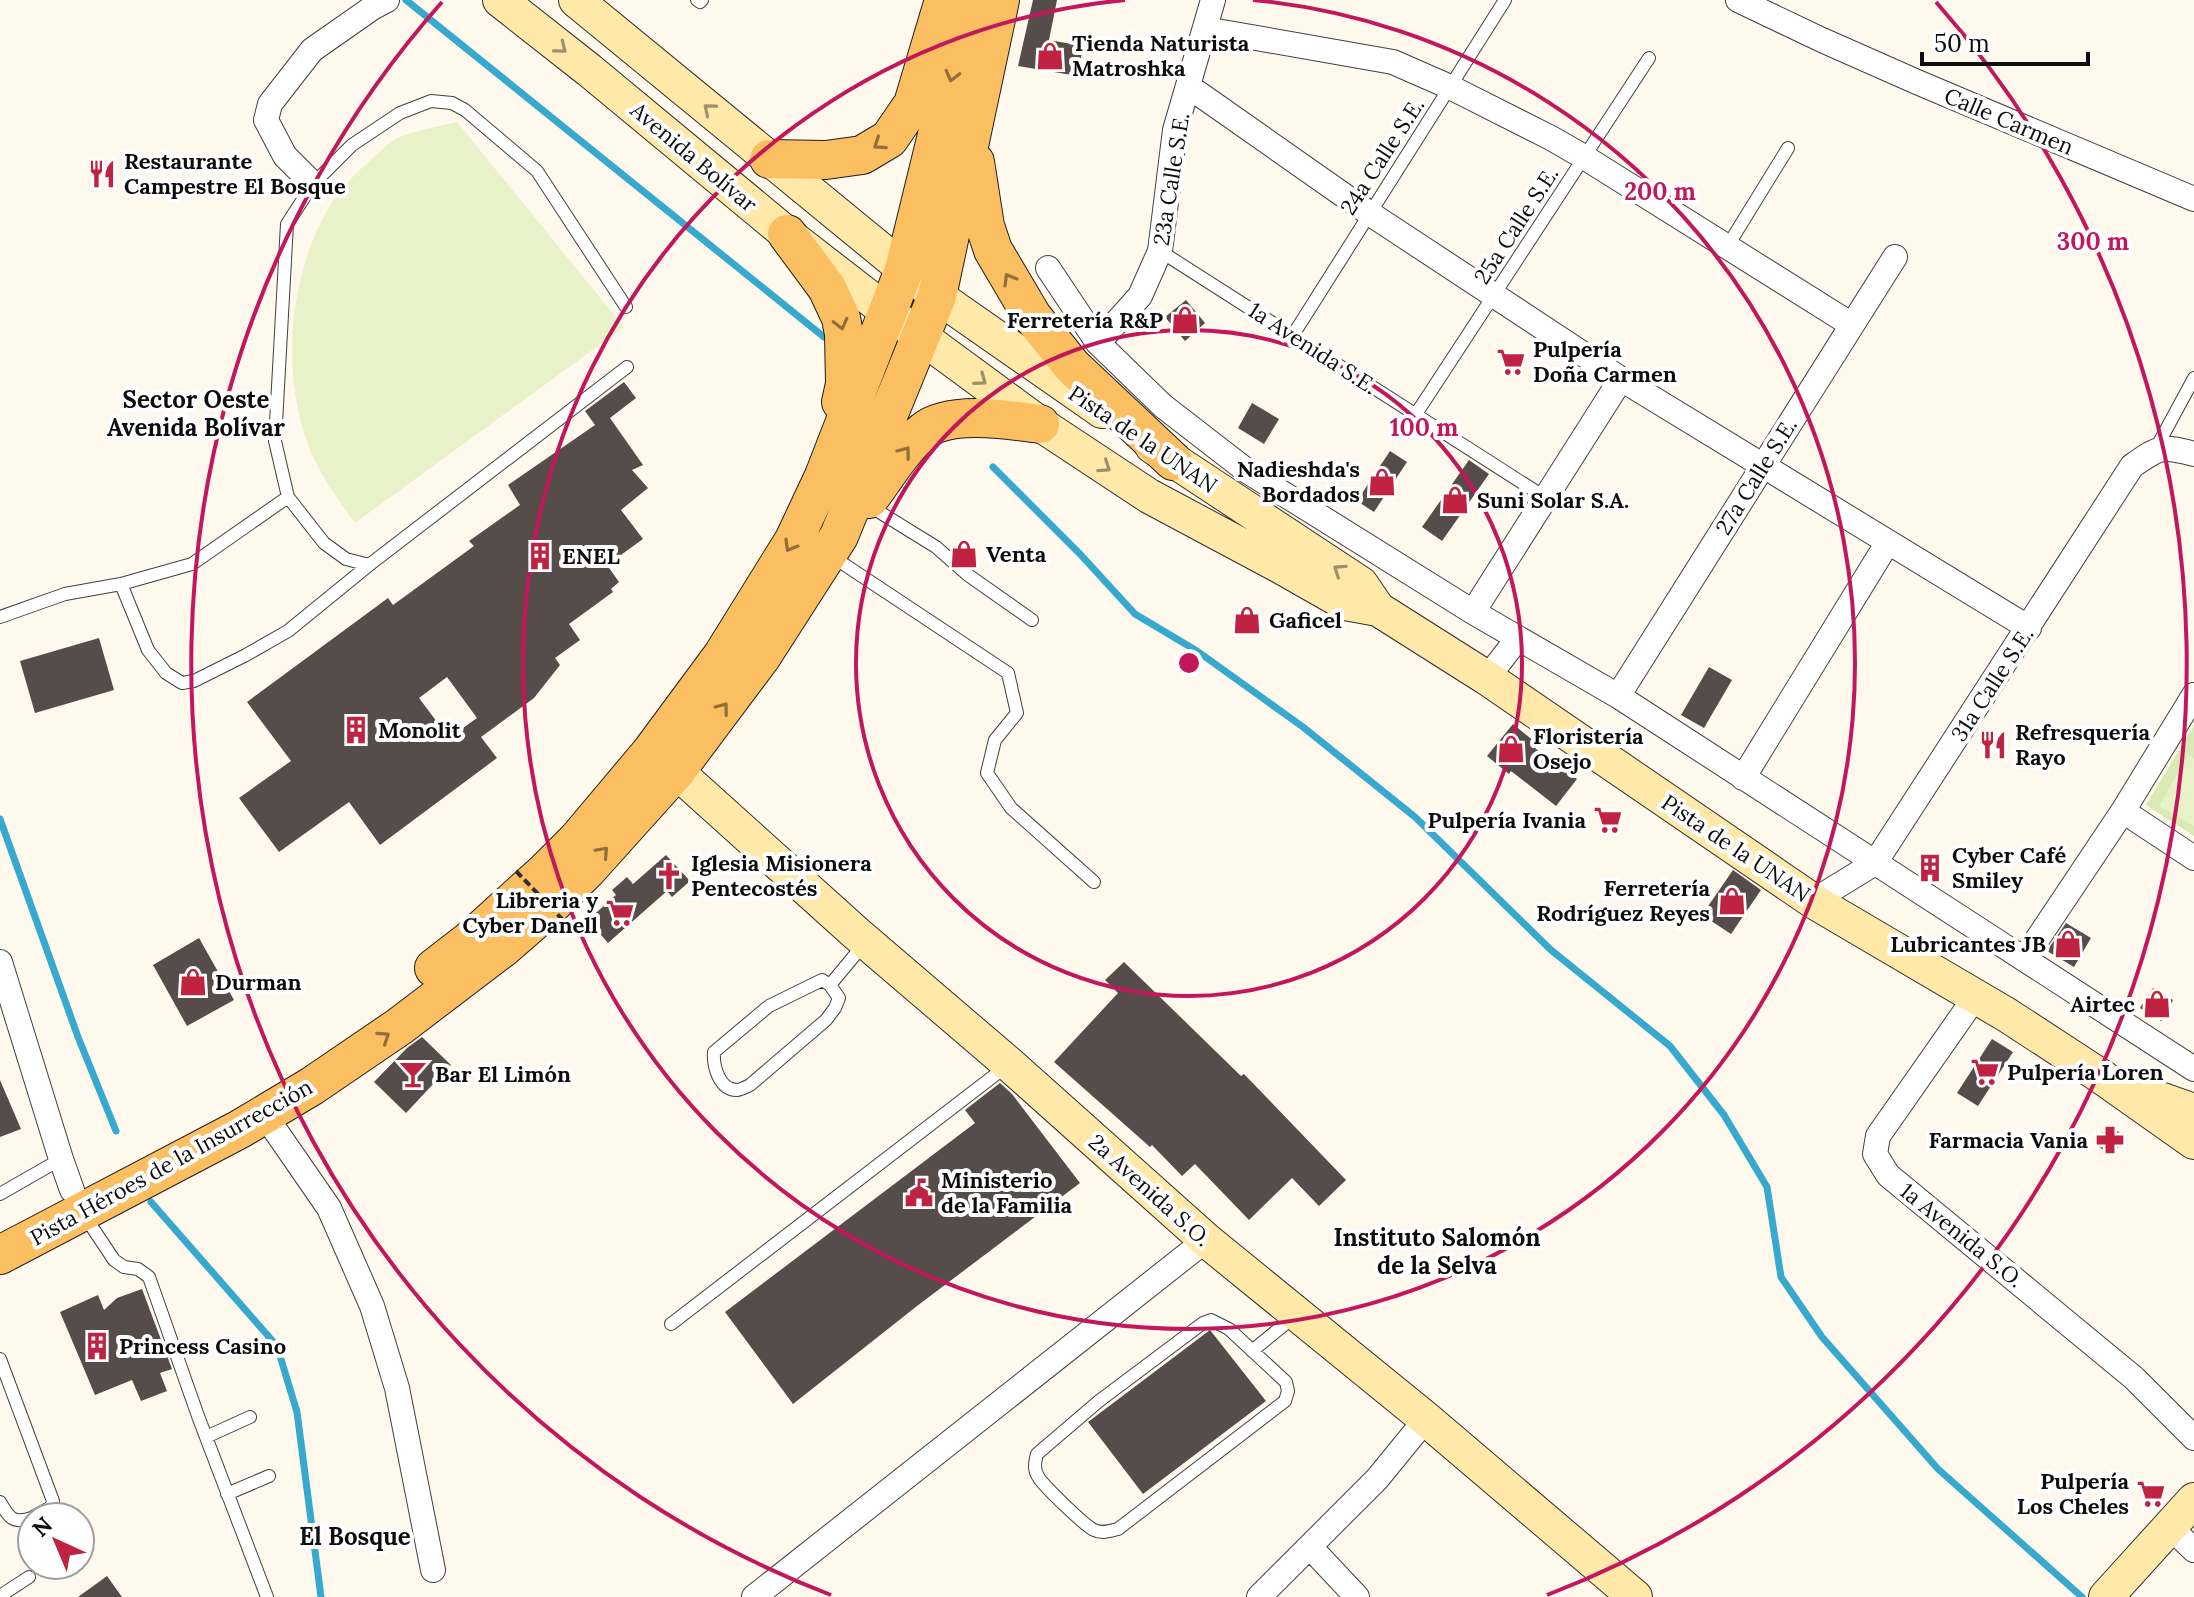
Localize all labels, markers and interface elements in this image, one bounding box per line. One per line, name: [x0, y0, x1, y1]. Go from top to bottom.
scale bar: [1922, 16, 2088, 66]
text: 50 m: [1934, 28, 1990, 59]
place label: Tienda Naturista Matroshka: [1072, 29, 1250, 82]
one-way arrow: [552, 38, 566, 53]
shop icon: Tienda Naturista Matroshka: [1035, 41, 1065, 71]
one-way arrow: [944, 68, 961, 82]
street label: Calle Carmen: [1940, 81, 2078, 161]
street label: 24a Calle S.E.: [1334, 92, 1430, 220]
street label: Avenida Bolívar: [624, 95, 763, 218]
one-way arrow: [704, 104, 719, 119]
street label: 23a Calle S.E.: [1147, 110, 1195, 248]
one-way arrow: [874, 134, 888, 149]
place label: Restaurante Campestre El Bosque: [124, 147, 346, 200]
restaurant icon: Restaurante Campestre El Bosque: [87, 159, 117, 189]
street label: 25a Calle S.E.: [1468, 161, 1564, 289]
text: 200 m: [1624, 176, 1696, 207]
text: 300 m: [2057, 226, 2129, 257]
one-way arrow: [1003, 273, 1019, 287]
street label: 1a Avenida S.E.: [1243, 296, 1383, 400]
shop icon: Ferretería R&P: [1170, 305, 1200, 335]
place label: Ferretería R&P: [1007, 306, 1163, 334]
one-way arrow: [832, 316, 849, 330]
place label: Pulpería Doña Carmen: [1533, 335, 1677, 388]
supermarket icon: Pulpería Doña Carmen: [1496, 347, 1526, 377]
one-way arrow: [972, 370, 987, 384]
street label: Pista de la UNAN: [1063, 379, 1223, 499]
district label: Sector Oeste Avenida Bolívar: [107, 384, 286, 443]
text: 100 m: [1390, 412, 1458, 443]
street label: 27a Calle S.E.: [1709, 412, 1803, 540]
one-way arrow: [895, 446, 909, 461]
place label: Nadieshda's Bordados: [1237, 455, 1360, 508]
one-way arrow: [1096, 457, 1111, 472]
shop icon: Nadieshda's Bordados: [1367, 467, 1397, 497]
shop icon: Suni Solar S.A.: [1440, 485, 1470, 515]
place label: Suni Solar S.A.: [1477, 486, 1629, 514]
one-way arrow: [784, 537, 800, 552]
shop icon: Venta: [949, 539, 979, 569]
place label: Venta: [986, 540, 1047, 568]
building icon: ENEL: [525, 541, 555, 571]
place label: ENEL: [562, 542, 620, 570]
one-way arrow: [1334, 565, 1348, 580]
shop icon: Gaficel: [1232, 605, 1262, 635]
place label: Gaficel: [1269, 606, 1342, 634]
street label: 31a Calle S.E.: [1945, 622, 2039, 746]
centre of rings: [1175, 649, 1203, 677]
one-way arrow: [713, 702, 727, 717]
building icon: Monolit: [341, 715, 371, 745]
place label: Monolit: [378, 716, 462, 744]
place label: Refresquería Rayo: [2015, 718, 2150, 771]
place label: Floristería Osejo: [1533, 722, 1644, 775]
restaurant icon: Refresquería Rayo: [1978, 730, 2008, 760]
shop icon: Floristería Osejo: [1496, 734, 1526, 764]
street label: Pista de la UNAN: [1656, 788, 1816, 908]
supermarket icon: Pulpería Ivania: [1593, 805, 1623, 835]
place label: Pulpería Ivania: [1428, 806, 1586, 834]
place label: Cyber Café Smiley: [1952, 841, 2067, 894]
one-way arrow: [594, 846, 608, 861]
place label: Iglesia Misionera Pentecostés: [691, 849, 872, 902]
building icon: Cyber Café Smiley: [1915, 853, 1945, 883]
church icon: Iglesia Misionera Pentecostés: [654, 861, 684, 891]
place label: Ferretería Rodríguez Reyes: [1536, 874, 1710, 927]
place label: Libreria y Cyber Danell: [462, 886, 599, 939]
shop icon: Ferretería Rodríguez Reyes: [1717, 886, 1747, 916]
supermarket icon: Libreria y Cyber Danell: [605, 898, 635, 928]
shop icon: Lubricantes JB: [2053, 929, 2083, 959]
place label: Lubricantes JB: [1890, 930, 2046, 958]
shop icon: Durman: [178, 967, 208, 997]
place label: Durman: [215, 968, 302, 996]
shop icon: Airtec: [2142, 989, 2172, 1019]
place label: Airtec: [2070, 990, 2136, 1018]
one-way arrow: [375, 1032, 390, 1047]
supermarket icon: Pulpería Loren: [1970, 1057, 2000, 1087]
place label: Pulpería Loren: [2007, 1058, 2164, 1086]
bar icon: Bar El Limón: [398, 1059, 428, 1089]
place label: Bar El Limón: [435, 1060, 571, 1088]
street label: Pista Héroes de la Insurrección: [25, 1073, 317, 1251]
pharmacy icon: Farmacia Vania: [2095, 1125, 2125, 1155]
place label: Farmacia Vania: [1928, 1126, 2088, 1154]
street label: 2a Avenida S.O.: [1083, 1128, 1217, 1252]
place label: Ministerio de la Familia: [941, 1166, 1073, 1219]
street label: 1a Avenida S.O.: [1895, 1177, 2029, 1293]
public building icon: Ministerio de la Familia: [904, 1178, 934, 1208]
district label: Instituto Salomón de la Selva: [1333, 1222, 1541, 1281]
building icon: Princess Casino: [82, 1331, 112, 1361]
place label: Princess Casino: [119, 1332, 286, 1360]
place label: Pulpería Los Cheles: [2017, 1467, 2129, 1520]
supermarket icon: Pulpería Los Cheles: [2136, 1479, 2166, 1509]
north arrow: [16, 1501, 96, 1581]
text: N: [26, 1511, 58, 1543]
district label: El Bosque: [299, 1521, 411, 1552]

